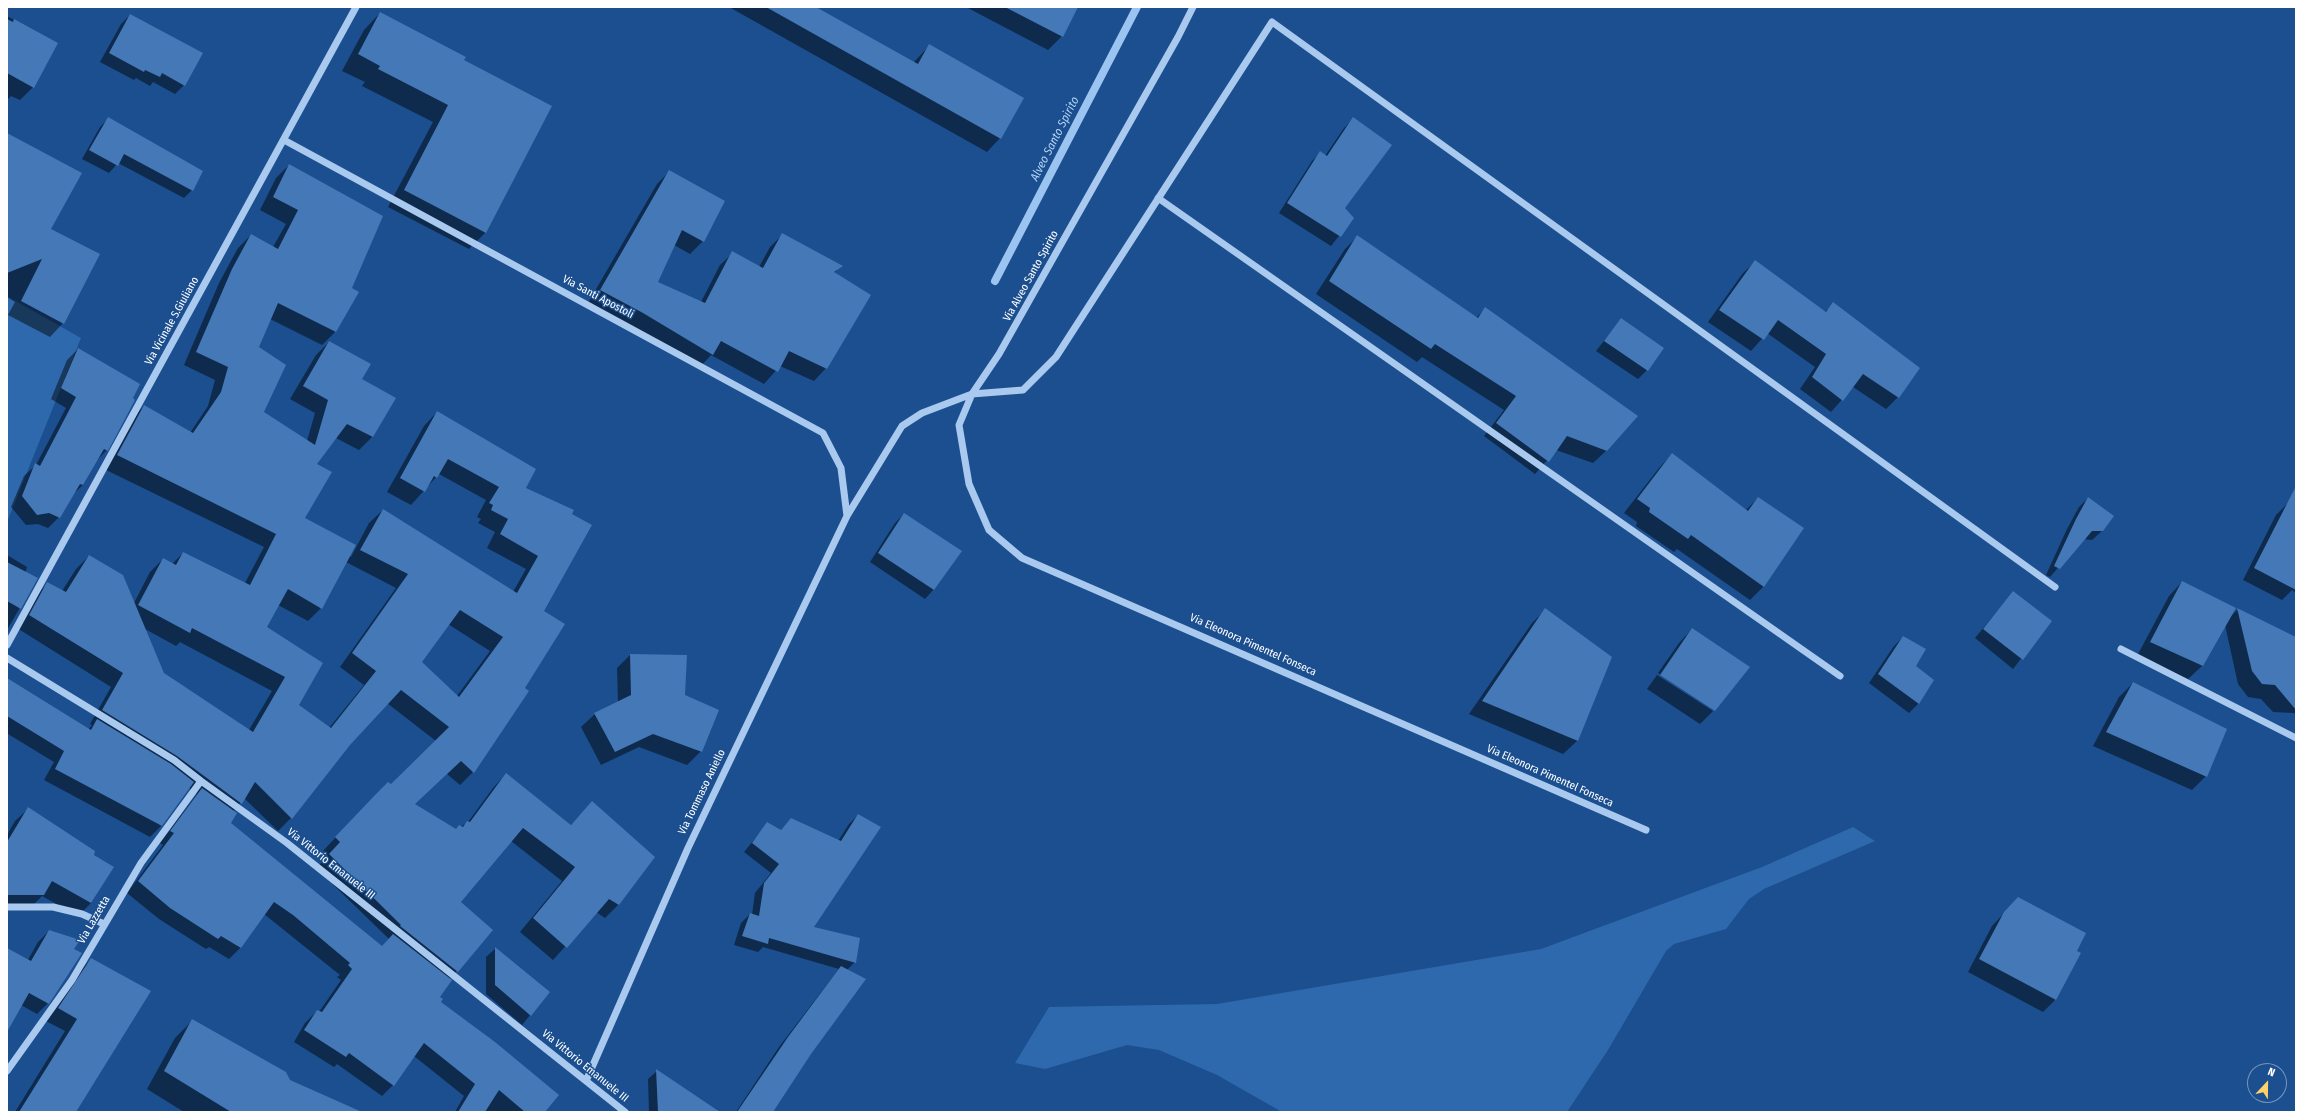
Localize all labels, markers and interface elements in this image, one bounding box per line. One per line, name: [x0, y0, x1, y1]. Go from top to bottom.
water label: Alveo Santo Spirito: [1028, 94, 1082, 184]
street label: Via Alveo Santo Spirito: [1001, 228, 1061, 324]
street label: Via Santi Apostoli: [560, 273, 636, 321]
street label: Via Vicinale S.Giuliano: [142, 274, 202, 368]
street label: Via Eleonora Pimentel Fonseca: [1188, 611, 1318, 679]
street label: Via Eleonora Pimentel Fonseca: [1485, 742, 1615, 810]
street label: Via Tommaso Aniello: [676, 747, 728, 837]
street label: Via Vittorio Emanuele III: [284, 826, 378, 902]
street label: Via Lazzetta: [75, 894, 113, 946]
street label: Via Vittorio Emanuele III: [539, 1027, 631, 1105]
north arrow: [2247, 1063, 2287, 1103]
text: N: [2266, 1065, 2277, 1080]

